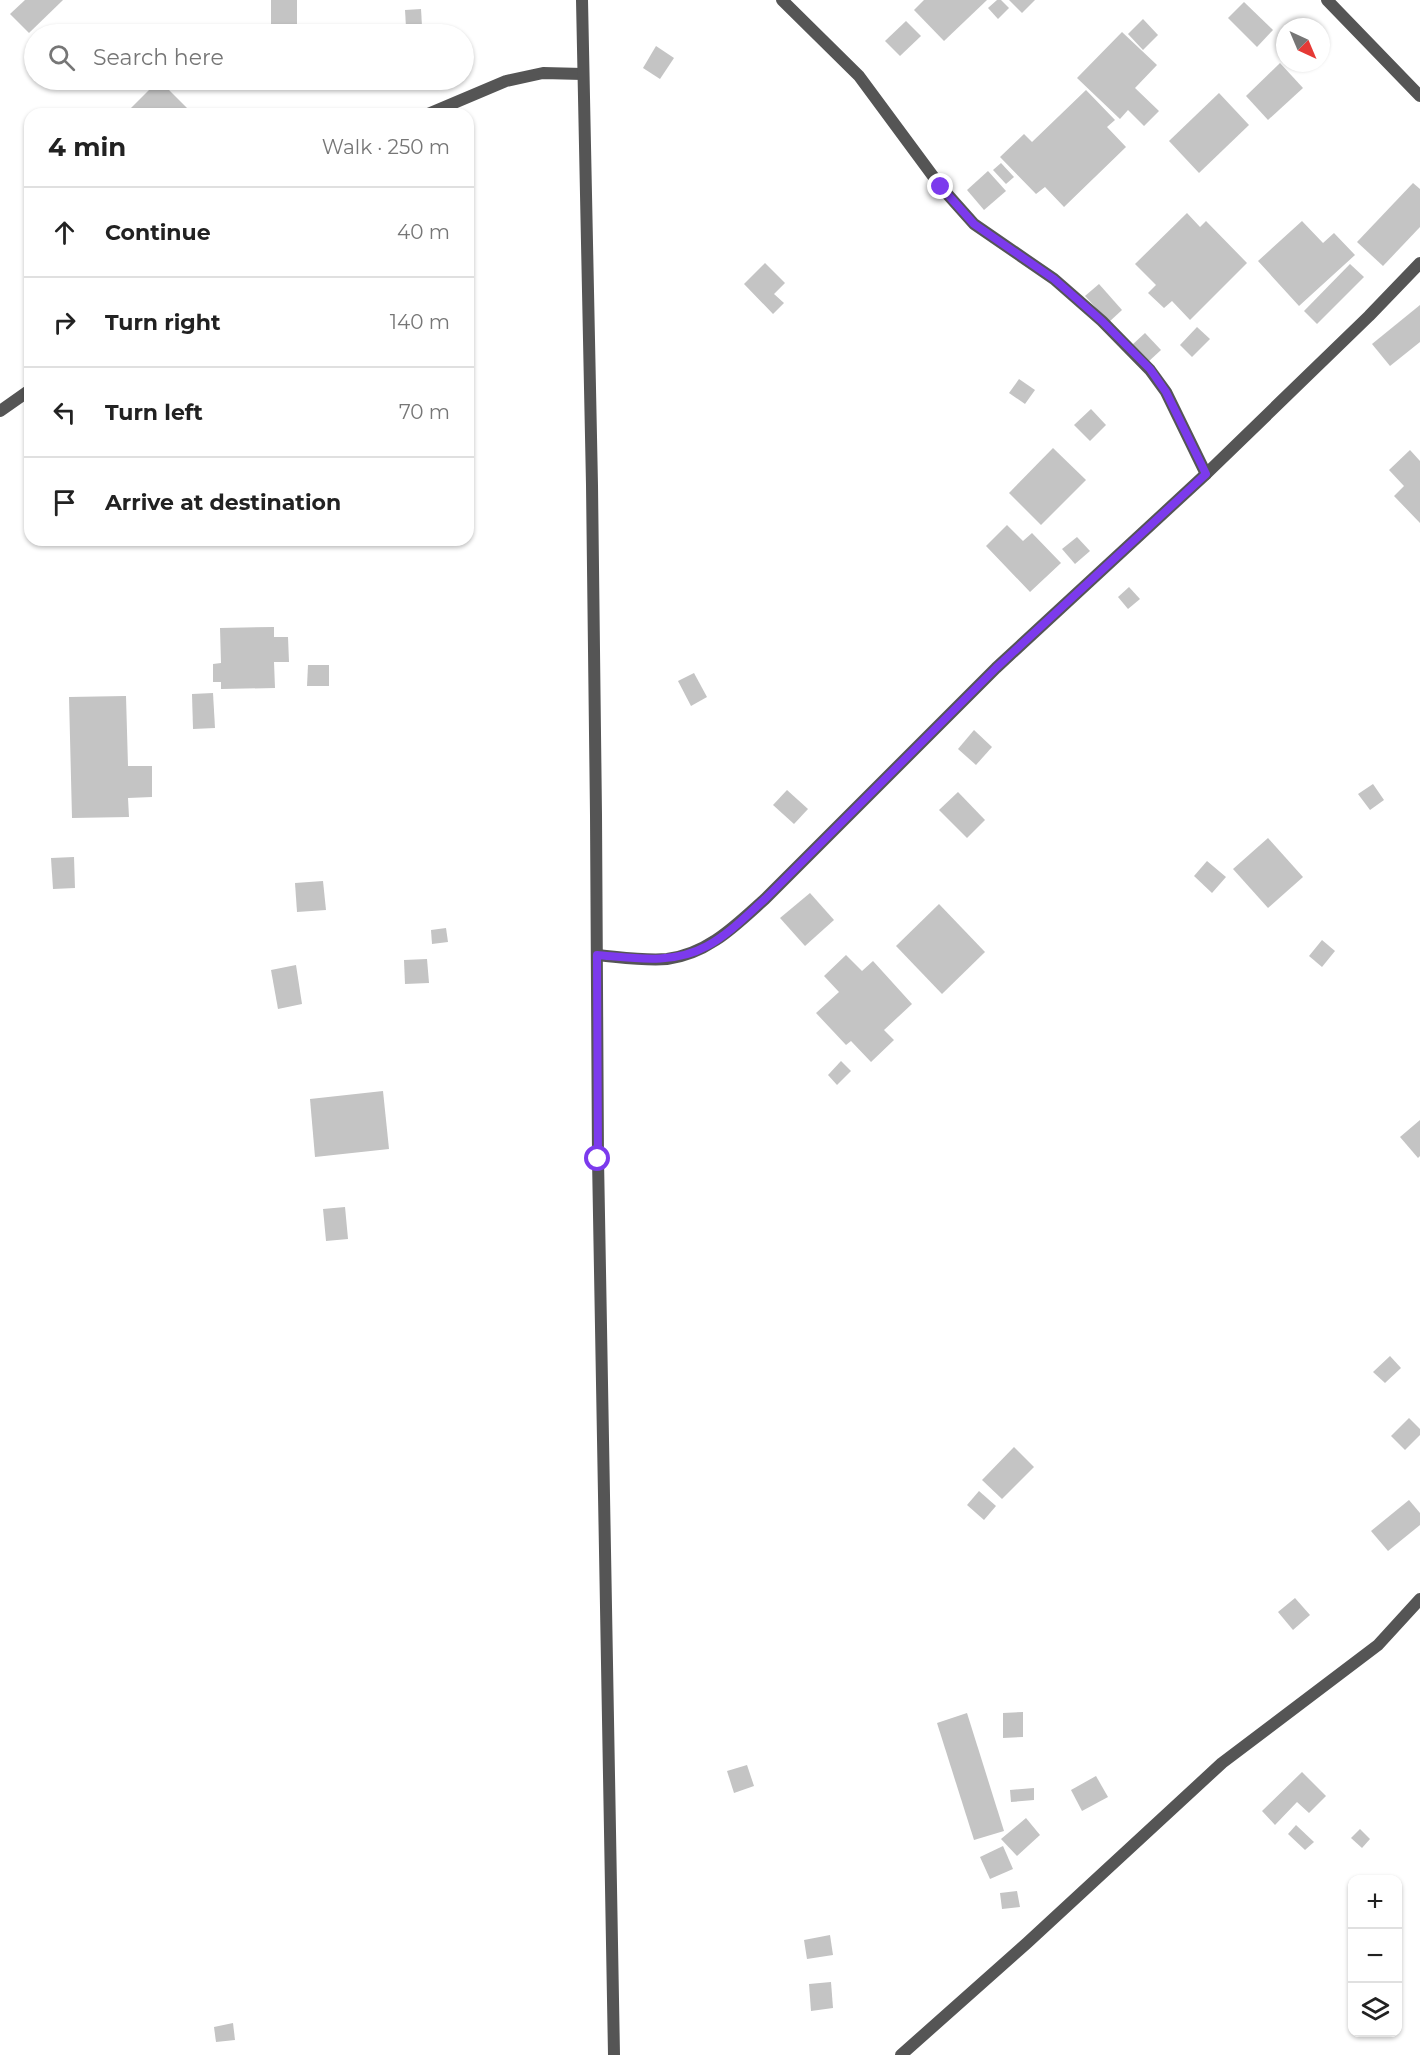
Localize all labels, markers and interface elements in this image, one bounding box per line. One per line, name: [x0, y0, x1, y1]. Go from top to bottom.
north arrow: [1276, 18, 1330, 72]
search box: [24, 24, 474, 90]
icon: search: [45, 41, 78, 74]
text: Search here: [93, 44, 224, 71]
text: 4 min: [48, 131, 126, 163]
text: Walk · 250 m: [322, 135, 450, 159]
route end: [927, 173, 953, 199]
icon: ahead: [48, 216, 81, 249]
text: Continue: [105, 219, 211, 246]
text: 40 m: [397, 220, 450, 244]
icon: right: [48, 306, 81, 339]
text: Turn right: [105, 309, 220, 336]
text: 140 m: [390, 310, 450, 334]
icon: left: [48, 396, 81, 429]
text: Turn left: [105, 399, 203, 426]
text: 70 m: [399, 400, 450, 424]
icon: arrive: [48, 486, 81, 519]
text: Arrive at destination: [105, 489, 341, 516]
route start: [584, 1145, 610, 1171]
map controls: [1348, 1875, 1402, 2037]
button: +: [1348, 1875, 1402, 1929]
button: −: [1348, 1929, 1402, 1983]
button: layers: [1348, 1983, 1402, 2037]

